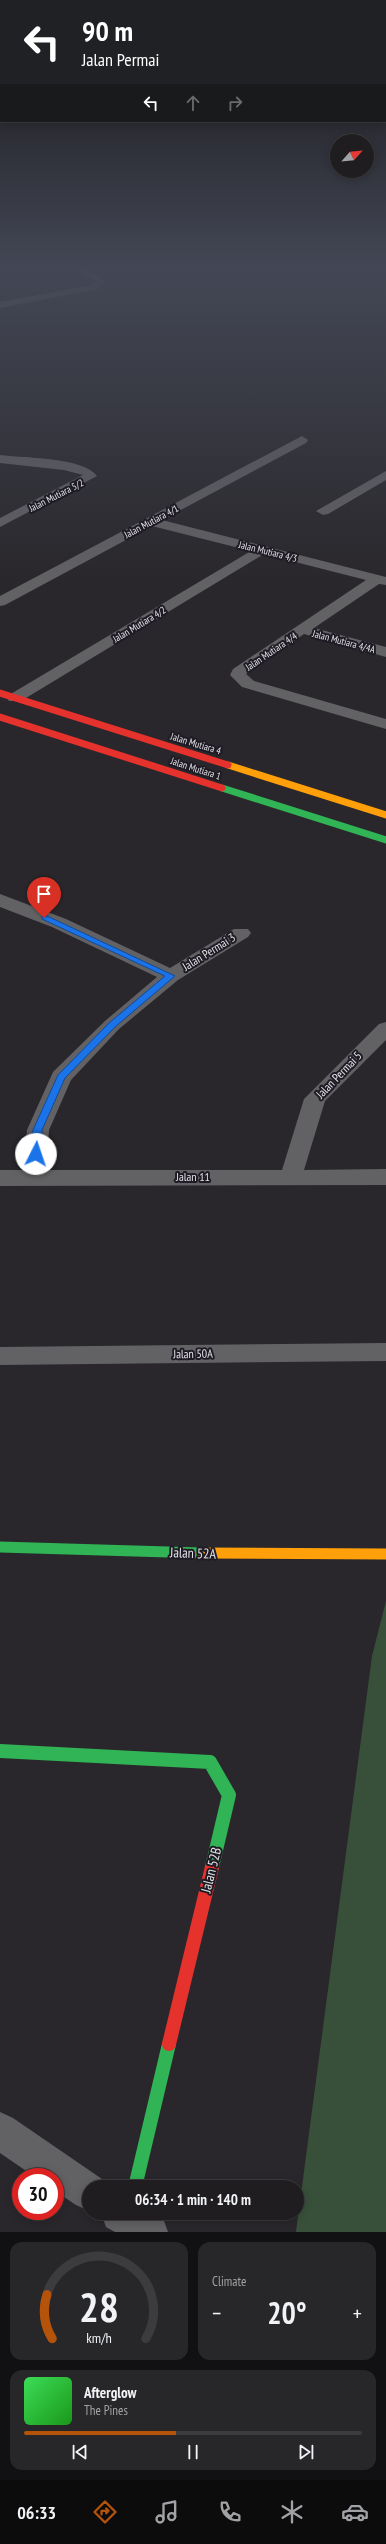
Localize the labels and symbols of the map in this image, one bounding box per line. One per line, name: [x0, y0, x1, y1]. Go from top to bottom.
north arrow: [330, 134, 374, 178]
street label: Jalan Mutiara 5/2: [26, 476, 86, 515]
street label: Jalan Mutiara 4/1: [121, 502, 181, 542]
street label: Jalan Mutiara 4/3: [236, 538, 298, 565]
street label: Jalan Mutiara 4/2: [109, 603, 168, 646]
street label: Jalan Mutiara 4/4A: [310, 627, 377, 656]
street label: Jalan Mutiara 4/4: [242, 629, 300, 674]
street label: Jalan Mutiara 4: [168, 729, 223, 757]
street label: Jalan Mutiara 1: [168, 754, 223, 783]
pin: [27, 877, 61, 918]
street label: Jalan Permai 3: [179, 929, 238, 974]
street label: Jalan Permai 5: [312, 1048, 365, 1102]
position arrow: [15, 1133, 57, 1175]
street label: Jalan 11: [175, 1169, 210, 1184]
street label: Jalan 50A: [172, 1346, 213, 1361]
street label: Jalan 52A: [169, 1543, 217, 1563]
street label: Jalan 52B: [196, 1845, 225, 1896]
speed limit sign: 30: [12, 2168, 64, 2220]

